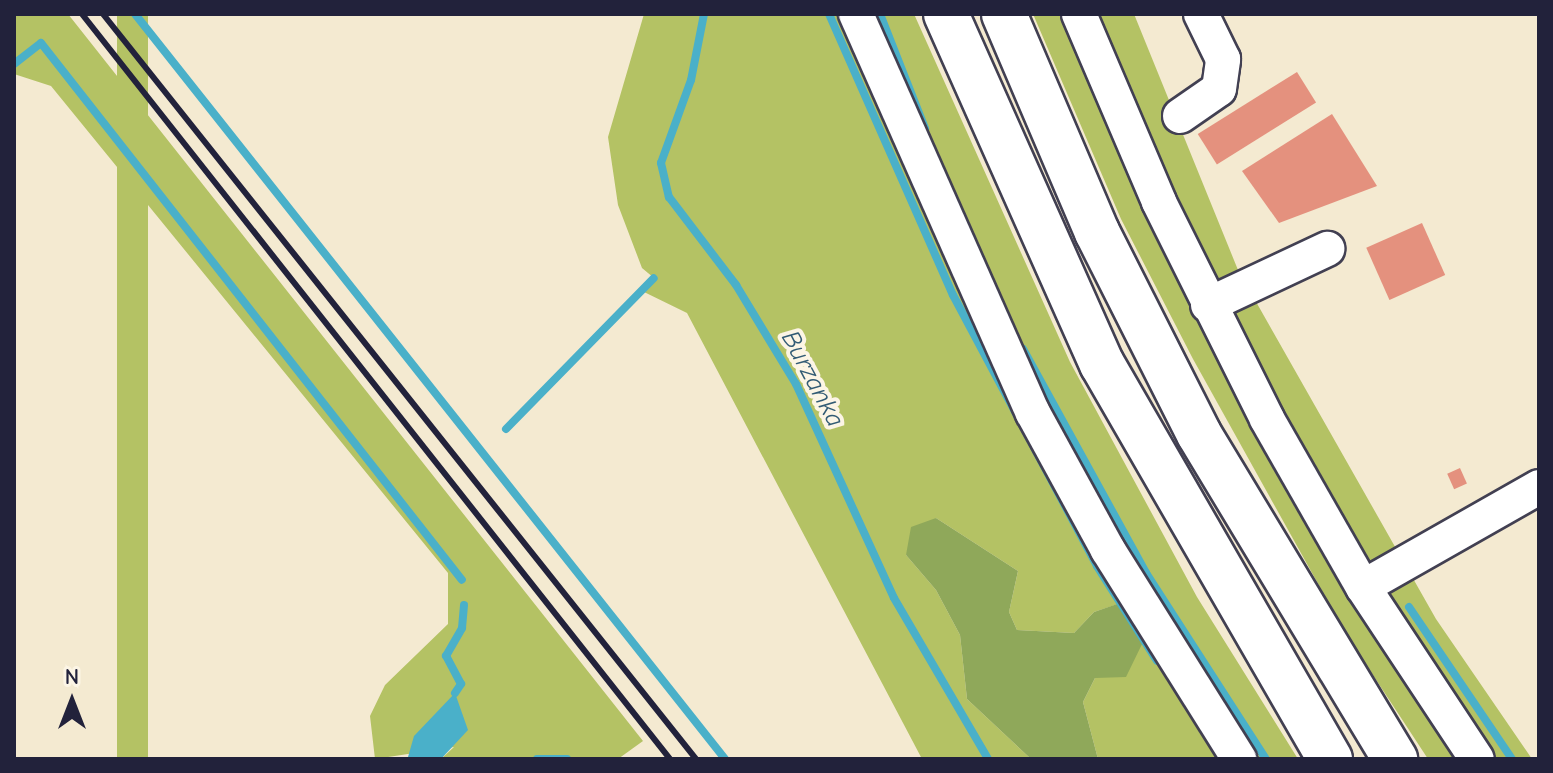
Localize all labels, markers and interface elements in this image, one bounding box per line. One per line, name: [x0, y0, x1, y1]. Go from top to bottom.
water label: Burzanka: [774, 326, 850, 432]
north arrow: [32, 661, 112, 741]
text: N: [65, 664, 79, 690]

